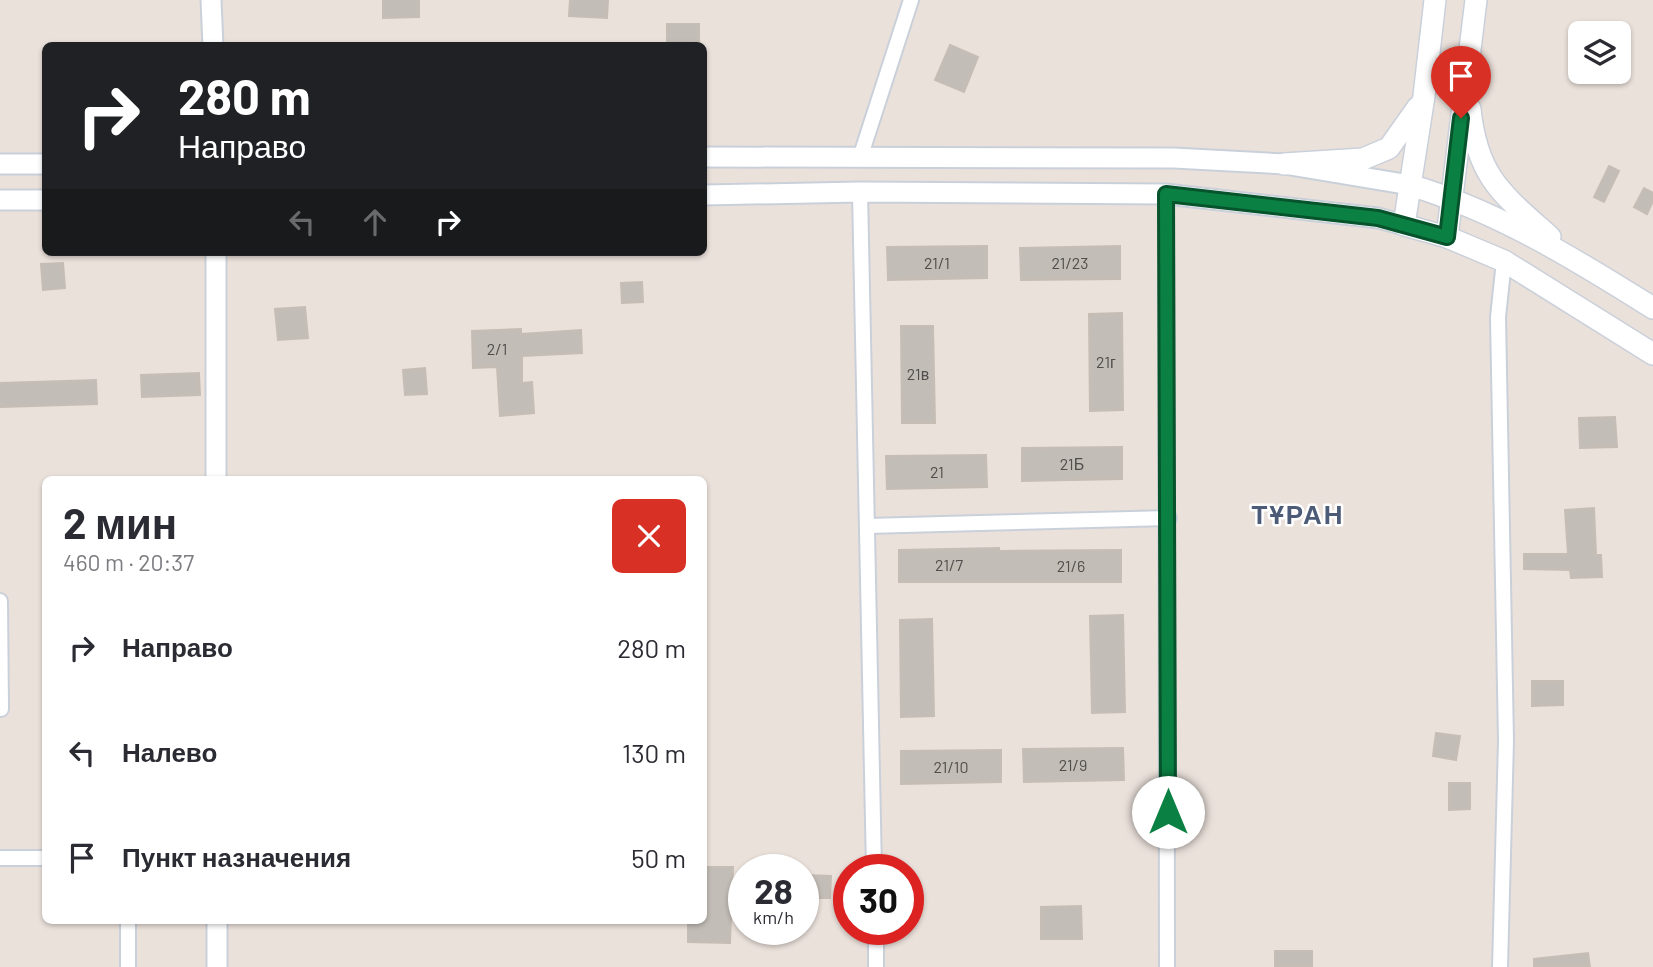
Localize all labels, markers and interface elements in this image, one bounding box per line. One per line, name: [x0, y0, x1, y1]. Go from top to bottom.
map controls: [1568, 21, 1631, 84]
button: layers: [1568, 21, 1631, 84]
pin: [1431, 46, 1491, 118]
icon: arrive: [1442, 57, 1480, 95]
text: 280 m: [178, 66, 311, 125]
icon: right: [63, 70, 154, 161]
text: Направо: [178, 126, 306, 164]
icon: left: [283, 203, 321, 241]
icon: ahead: [356, 203, 394, 241]
icon: right: [429, 203, 467, 241]
house number: 21/1: [924, 253, 950, 272]
house number: 21/23: [1051, 253, 1089, 272]
house number: 2/1: [487, 339, 507, 358]
house number: 21г: [1096, 352, 1116, 371]
house number: 21в: [907, 364, 929, 383]
house number: 21Б: [1060, 454, 1084, 473]
house number: 21: [930, 462, 944, 481]
text: 2 мин: [63, 497, 177, 547]
district label: ТҰРАН: [1252, 498, 1344, 529]
button: close: [612, 499, 686, 573]
text: 460 m · 20:37: [63, 548, 194, 576]
house number: 21/7: [935, 555, 963, 574]
house number: 21/6: [1057, 556, 1085, 575]
icon: right: [63, 629, 101, 667]
text: Направо: [122, 631, 233, 662]
text: 280 m: [617, 632, 686, 663]
icon: left: [63, 734, 101, 772]
text: Налево: [122, 736, 217, 767]
text: 130 m: [622, 737, 686, 768]
house number: 21/9: [1059, 755, 1087, 774]
house number: 21/10: [934, 757, 969, 776]
position arrow: [1131, 775, 1205, 849]
icon: arrive: [63, 839, 101, 877]
text: Пункт назначения: [122, 841, 351, 872]
text: 50 m: [631, 842, 686, 873]
speed limit sign: 30: [833, 854, 924, 945]
text: 28: [754, 869, 793, 911]
text: km/h: [753, 906, 794, 928]

